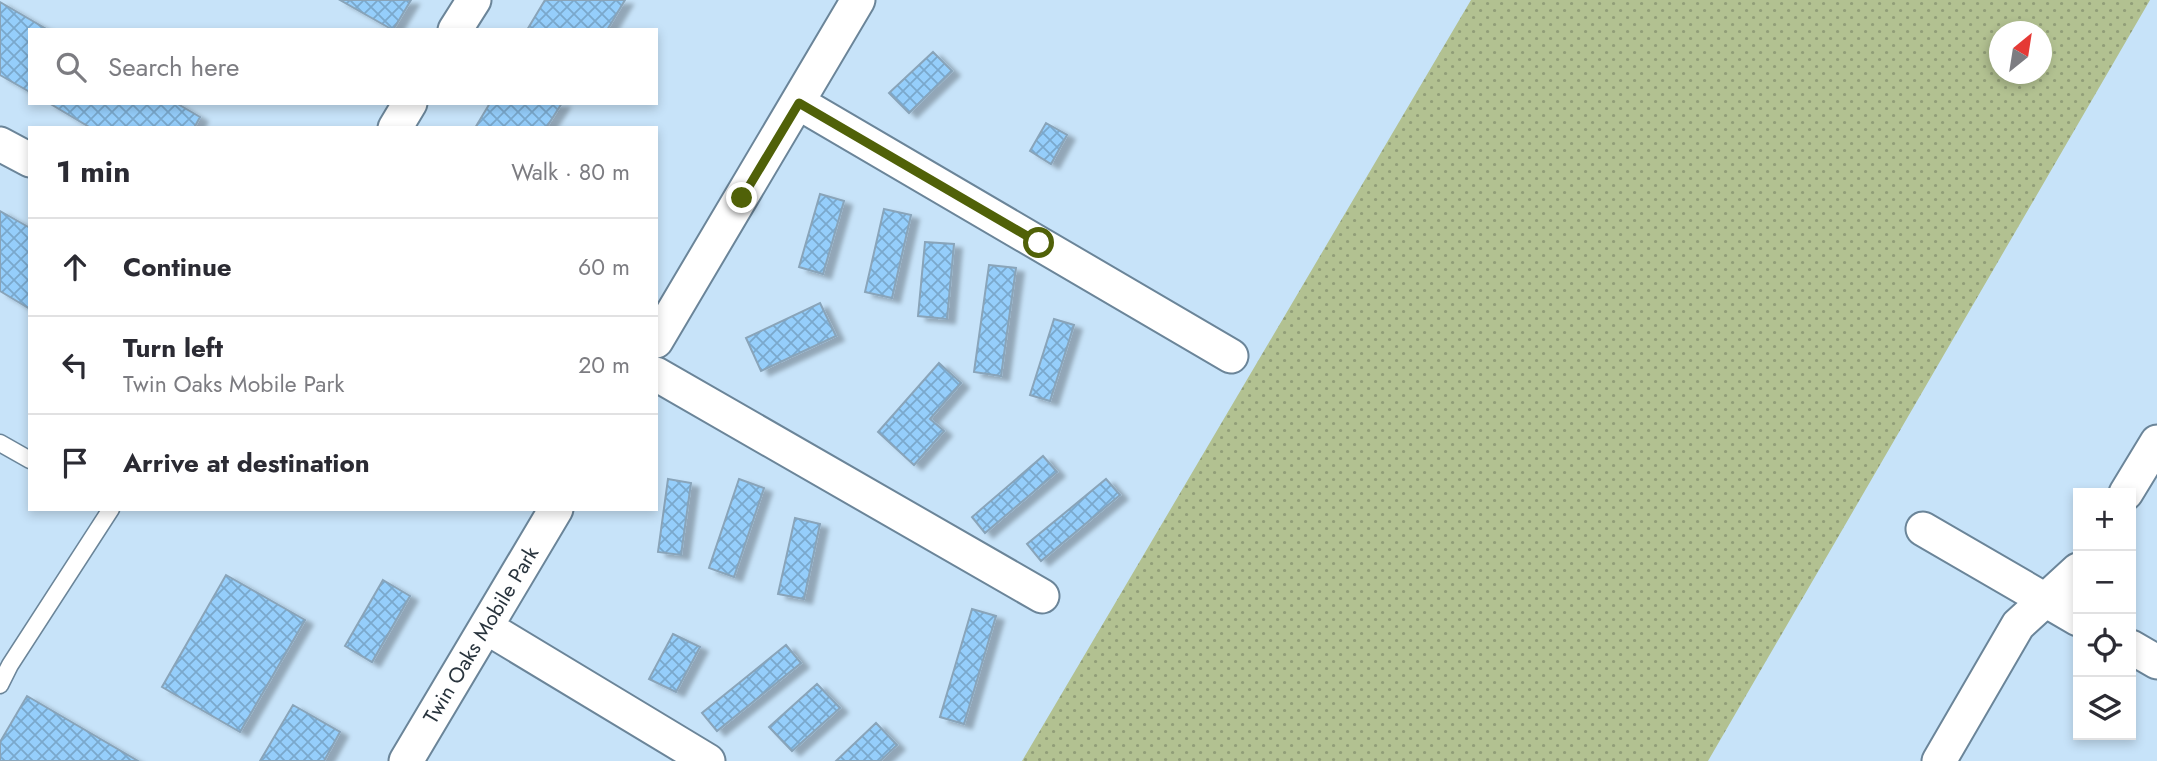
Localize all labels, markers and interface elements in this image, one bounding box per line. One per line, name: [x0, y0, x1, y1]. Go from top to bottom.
north arrow: [1989, 21, 2052, 84]
search box: [28, 28, 658, 105]
icon: search: [52, 48, 90, 86]
text: Search here: [108, 48, 240, 86]
text: 1 min: [56, 150, 130, 193]
text: Walk · 80 m: [511, 155, 630, 189]
route end: [726, 182, 757, 213]
route start: [1023, 227, 1054, 258]
icon: ahead: [56, 248, 94, 286]
text: Continue: [123, 248, 232, 286]
text: 60 m: [578, 250, 630, 284]
text: Turn left: [123, 329, 223, 367]
icon: left: [56, 346, 94, 384]
text: 20 m: [578, 348, 630, 382]
text: Twin Oaks Mobile Park: [123, 367, 344, 401]
icon: arrive: [56, 444, 94, 482]
text: Arrive at destination: [123, 444, 370, 482]
map controls: [2073, 488, 2136, 740]
button: +: [2073, 488, 2136, 551]
street label: Twin Oaks Mobile Park: [416, 540, 546, 729]
button: −: [2073, 551, 2136, 614]
button: locate: [2073, 614, 2136, 677]
button: layers: [2073, 677, 2136, 740]

